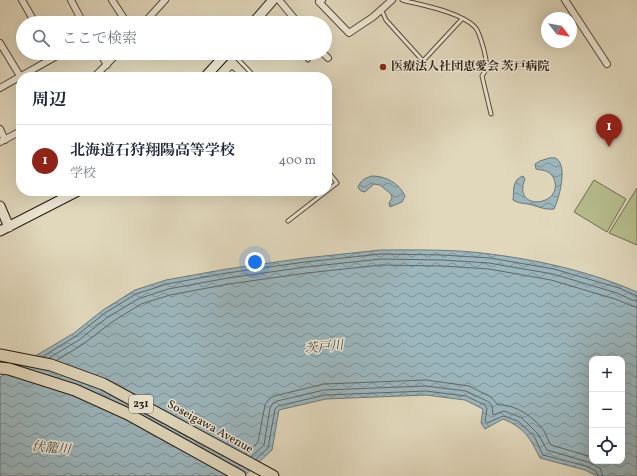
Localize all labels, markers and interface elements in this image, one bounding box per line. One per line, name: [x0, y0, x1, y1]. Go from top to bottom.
north arrow: [541, 12, 577, 48]
search box: [16, 16, 332, 60]
icon: search: [30, 27, 52, 49]
text: ここで検索: [62, 29, 137, 50]
place label: 医療法人社団恵愛会 茨戸病院: [391, 59, 549, 75]
marker: 医療法人社団恵愛会 茨戸病院: [378, 62, 388, 72]
text: 周辺: [32, 89, 66, 112]
pin: 1: [596, 114, 622, 147]
text: 北海道石狩翔陽高等学校: [70, 141, 235, 162]
text: 1: [42, 152, 48, 170]
text: 400 m: [279, 152, 316, 170]
text: 学校: [70, 165, 96, 183]
your location: [245, 252, 265, 272]
water label: 茨戸川: [304, 337, 346, 359]
map controls: [589, 356, 625, 464]
button: +: [589, 356, 625, 392]
button: −: [589, 392, 625, 428]
road number: 231: [129, 395, 153, 413]
street label: Soseigawa Avenue: [164, 397, 256, 457]
button: locate: [589, 428, 625, 464]
water label: 伏籠川: [31, 438, 73, 460]

